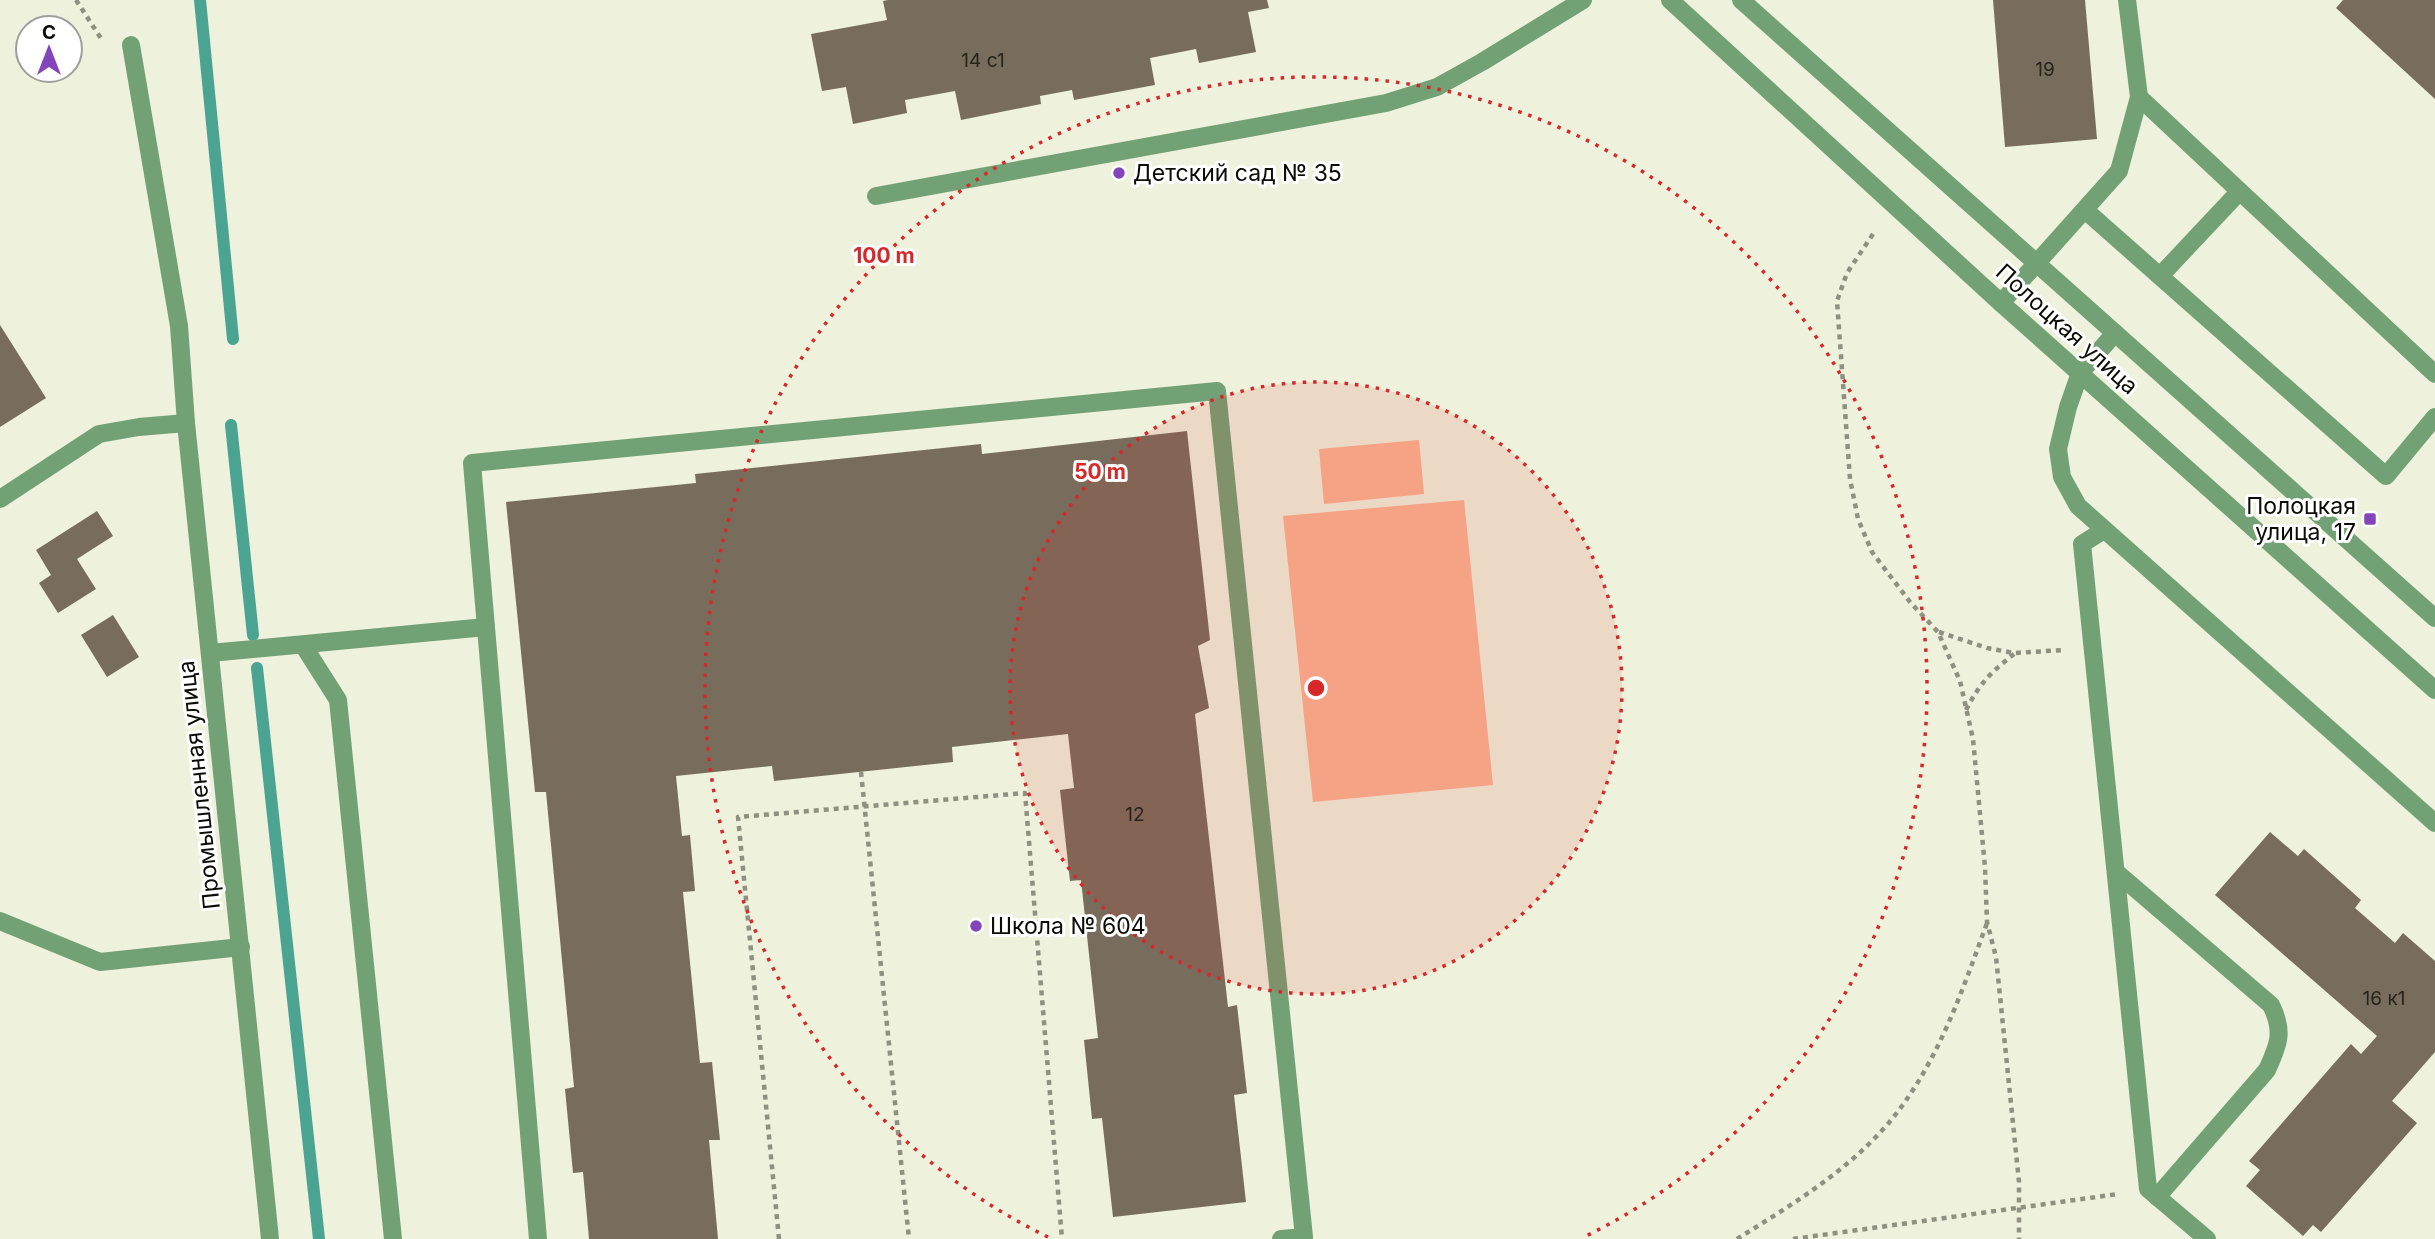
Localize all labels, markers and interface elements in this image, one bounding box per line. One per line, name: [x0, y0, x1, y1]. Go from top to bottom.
north arrow: [14, 14, 84, 84]
text: С: [42, 21, 56, 44]
house number: 14 с1: [961, 49, 1005, 72]
house number: 19: [2035, 58, 2055, 81]
place label: Детский сад № 35: [1133, 159, 1342, 187]
marker: Детский сад № 35: [1111, 165, 1127, 181]
text: 100 m: [853, 243, 915, 268]
street label: Полоцкая улица: [1990, 258, 2144, 400]
text: 50 m: [1074, 459, 1126, 484]
place label: Полоцкая улица, 17: [2246, 492, 2356, 546]
marker: Полоцкая улица, 17: [2362, 511, 2378, 527]
street label: Промышленная улица: [172, 659, 226, 911]
centre of rings: [1304, 676, 1328, 700]
house number: 12: [1125, 803, 1145, 826]
place label: Школа № 604: [990, 912, 1146, 940]
marker: Школа № 604: [968, 918, 984, 934]
house number: 16 к1: [2363, 987, 2405, 1010]

